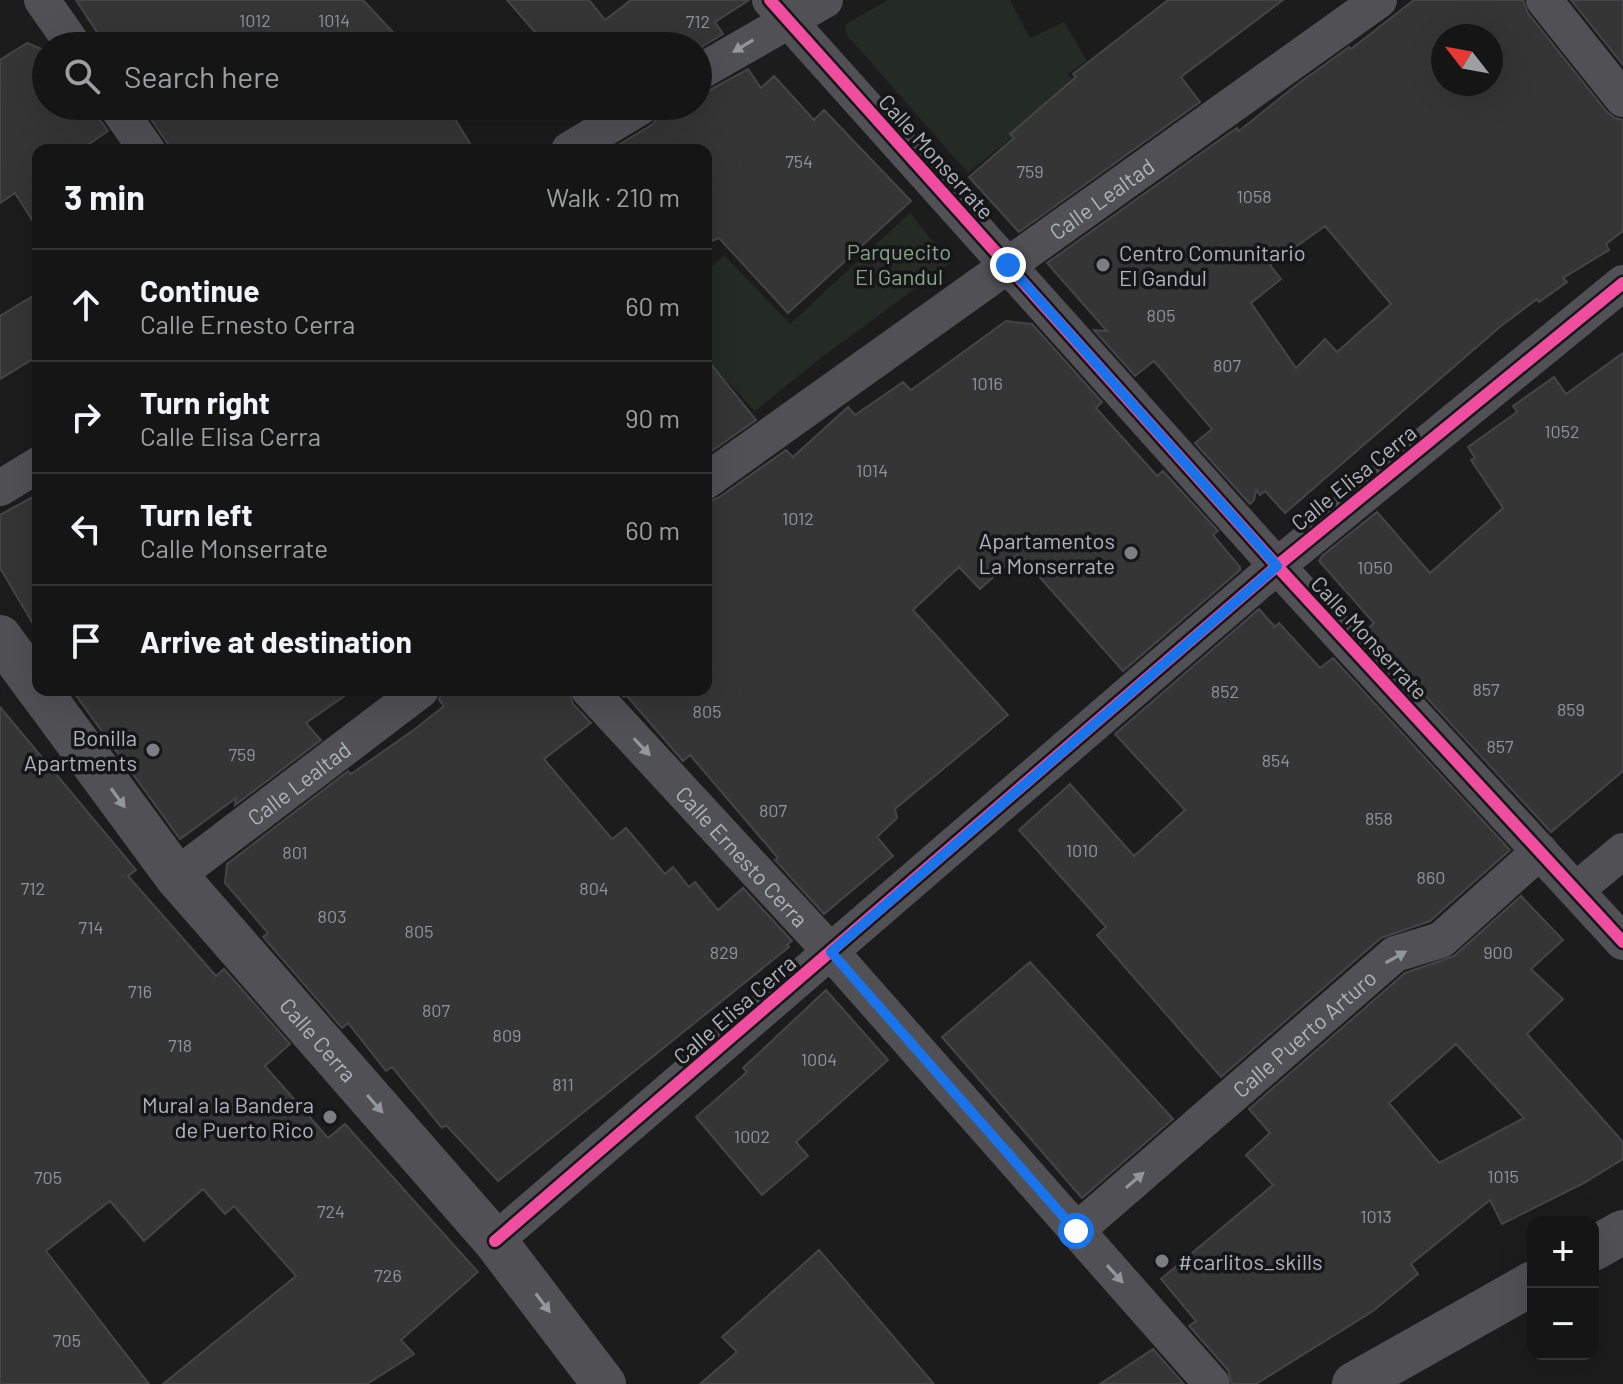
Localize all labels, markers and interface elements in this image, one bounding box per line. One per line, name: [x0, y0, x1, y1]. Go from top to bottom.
house number: 1012: [239, 9, 271, 31]
house number: 1014: [318, 9, 350, 31]
house number: 712: [686, 10, 710, 32]
north arrow: [1431, 24, 1503, 96]
search box: [32, 32, 712, 120]
one-way arrow: [732, 39, 754, 53]
icon: search: [60, 54, 104, 98]
text: Search here: [124, 58, 280, 94]
street label: Calle Monserrate: [874, 88, 1000, 224]
house number: 754: [785, 150, 813, 172]
street label: Calle Lealtad: [1044, 152, 1159, 245]
house number: 759: [1016, 160, 1044, 182]
text: 3 min: [64, 176, 145, 217]
text: Walk · 210 m: [546, 181, 680, 212]
house number: 1058: [1236, 185, 1272, 207]
park label: Parquecito El Gandul: [847, 238, 951, 289]
place label: Centro Comunitario El Gandul: [1119, 239, 1306, 290]
route end: [990, 247, 1026, 283]
marker: Centro Comunitario El Gandul: [1094, 256, 1112, 274]
text: Continue: [140, 272, 260, 308]
icon: ahead: [64, 283, 108, 327]
text: 60 m: [625, 290, 680, 321]
house number: 805: [1147, 304, 1175, 326]
text: Calle Ernesto Cerra: [140, 308, 355, 339]
house number: 807: [1213, 354, 1242, 376]
house number: 1016: [971, 372, 1003, 394]
text: Turn right: [140, 384, 270, 420]
icon: right: [64, 395, 108, 439]
text: 90 m: [625, 402, 680, 433]
street label: Calle Elisa Cerra: [1285, 419, 1421, 535]
text: Calle Elisa Cerra: [140, 420, 321, 451]
house number: 1052: [1544, 420, 1580, 442]
house number: 1014: [856, 459, 888, 481]
text: Turn left: [140, 496, 253, 532]
icon: left: [64, 507, 108, 551]
house number: 1012: [782, 507, 814, 529]
text: 60 m: [625, 514, 680, 545]
place label: Apartamentos La Monserrate: [978, 527, 1115, 578]
text: Calle Monserrate: [140, 532, 328, 563]
marker: Apartamentos La Monserrate: [1122, 544, 1140, 562]
house number: 1050: [1357, 556, 1393, 578]
street label: Calle Monserrate: [1306, 570, 1434, 704]
icon: arrive: [64, 619, 108, 663]
text: Arrive at destination: [140, 623, 412, 659]
house number: 857: [1472, 678, 1500, 700]
house number: 852: [1211, 680, 1239, 702]
house number: 859: [1557, 698, 1585, 720]
house number: 805: [693, 700, 721, 722]
place label: Bonilla Apartments: [24, 724, 137, 775]
house number: 857: [1486, 735, 1514, 757]
street label: Calle Lealtad: [242, 736, 355, 830]
one-way arrow: [633, 738, 651, 757]
marker: Bonilla Apartments: [144, 741, 162, 759]
house number: 759: [228, 743, 256, 765]
house number: 854: [1262, 749, 1290, 771]
street label: Calle Ernesto Cerra: [671, 780, 814, 932]
one-way arrow: [110, 787, 126, 809]
house number: 807: [759, 799, 788, 821]
house number: 858: [1365, 807, 1393, 829]
house number: 1010: [1066, 839, 1098, 861]
house number: 801: [282, 841, 308, 863]
house number: 860: [1417, 866, 1445, 888]
house number: 712: [21, 877, 45, 899]
house number: 804: [579, 877, 609, 899]
house number: 803: [318, 905, 346, 927]
house number: 714: [79, 916, 103, 938]
house number: 805: [405, 920, 433, 942]
house number: 829: [710, 941, 738, 963]
house number: 900: [1483, 941, 1513, 963]
street label: Calle Elisa Cerra: [668, 949, 800, 1069]
one-way arrow: [1385, 950, 1407, 964]
street label: Calle Puerto Arturo: [1227, 964, 1381, 1102]
house number: 716: [128, 980, 152, 1002]
street label: Calle Cerra: [275, 992, 362, 1087]
house number: 807: [422, 999, 451, 1021]
house number: 809: [493, 1024, 521, 1046]
house number: 718: [168, 1034, 192, 1056]
house number: 1004: [801, 1048, 837, 1070]
house number: 811: [552, 1073, 574, 1095]
place label: Mural a la Bandera de Puerto Rico: [142, 1091, 314, 1142]
one-way arrow: [366, 1094, 384, 1113]
marker: Mural a la Bandera de Puerto Rico: [321, 1108, 339, 1126]
house number: 1002: [734, 1125, 770, 1147]
house number: 1015: [1487, 1165, 1519, 1187]
house number: 705: [34, 1166, 62, 1188]
one-way arrow: [1125, 1171, 1145, 1189]
house number: 724: [317, 1200, 345, 1222]
house number: 1013: [1360, 1205, 1392, 1227]
route start: [1058, 1213, 1094, 1249]
map controls: [1527, 1216, 1599, 1360]
button: +: [1527, 1216, 1599, 1288]
place label: #carlitos_skills: [1178, 1248, 1323, 1274]
marker: #carlitos_skills: [1153, 1252, 1171, 1270]
house number: 726: [374, 1264, 402, 1286]
one-way arrow: [1106, 1264, 1123, 1284]
button: −: [1527, 1288, 1599, 1360]
one-way arrow: [534, 1293, 550, 1313]
house number: 705: [53, 1329, 81, 1351]

